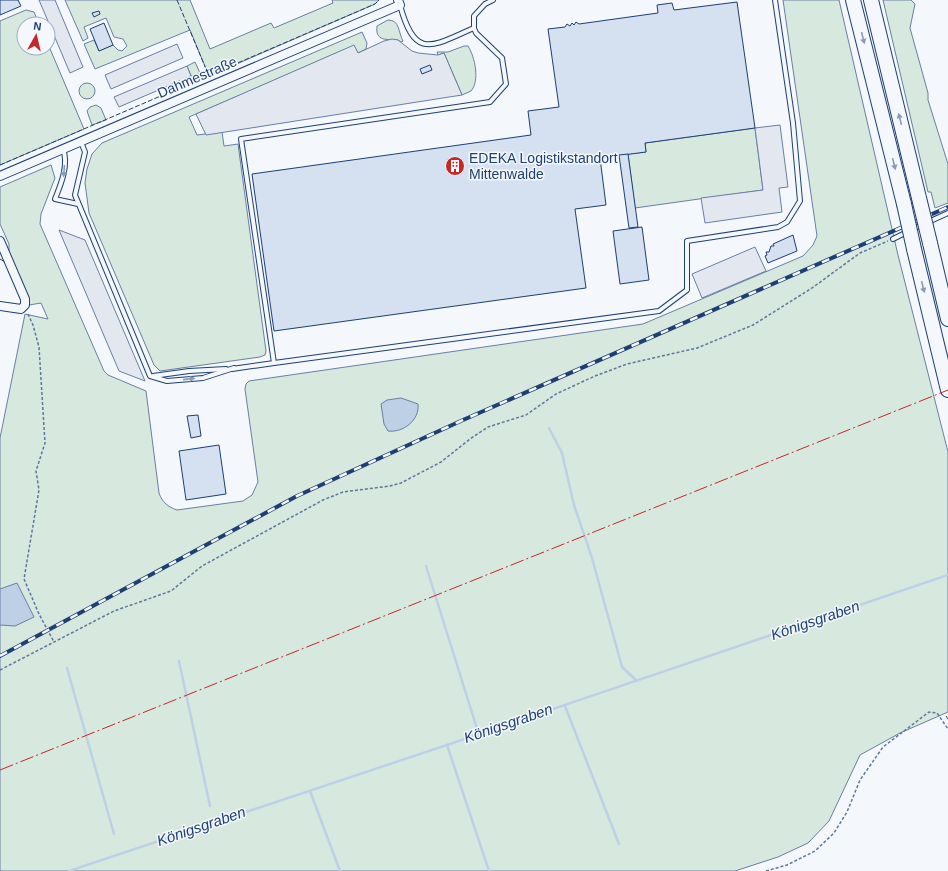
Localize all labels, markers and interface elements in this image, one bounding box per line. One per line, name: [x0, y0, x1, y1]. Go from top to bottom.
north arrow: [16, 16, 56, 56]
text: N: [33, 20, 42, 33]
one-way arrow: [860, 32, 866, 44]
street label: Dahmestraße: [155, 53, 239, 101]
one-way arrow: [896, 113, 902, 125]
place label: EDEKA Logistikstandort Mittenwalde: [469, 150, 618, 182]
building icon: EDEKA Logistikstandort Mittenwalde: [444, 155, 466, 177]
one-way arrow: [891, 158, 897, 170]
one-way arrow: [60, 165, 67, 177]
one-way arrow: [921, 281, 927, 294]
one-way arrow: [182, 376, 195, 382]
water label: Königsgraben: [768, 597, 862, 643]
water label: Königsgraben: [461, 700, 555, 746]
water label: Königsgraben: [154, 803, 248, 849]

